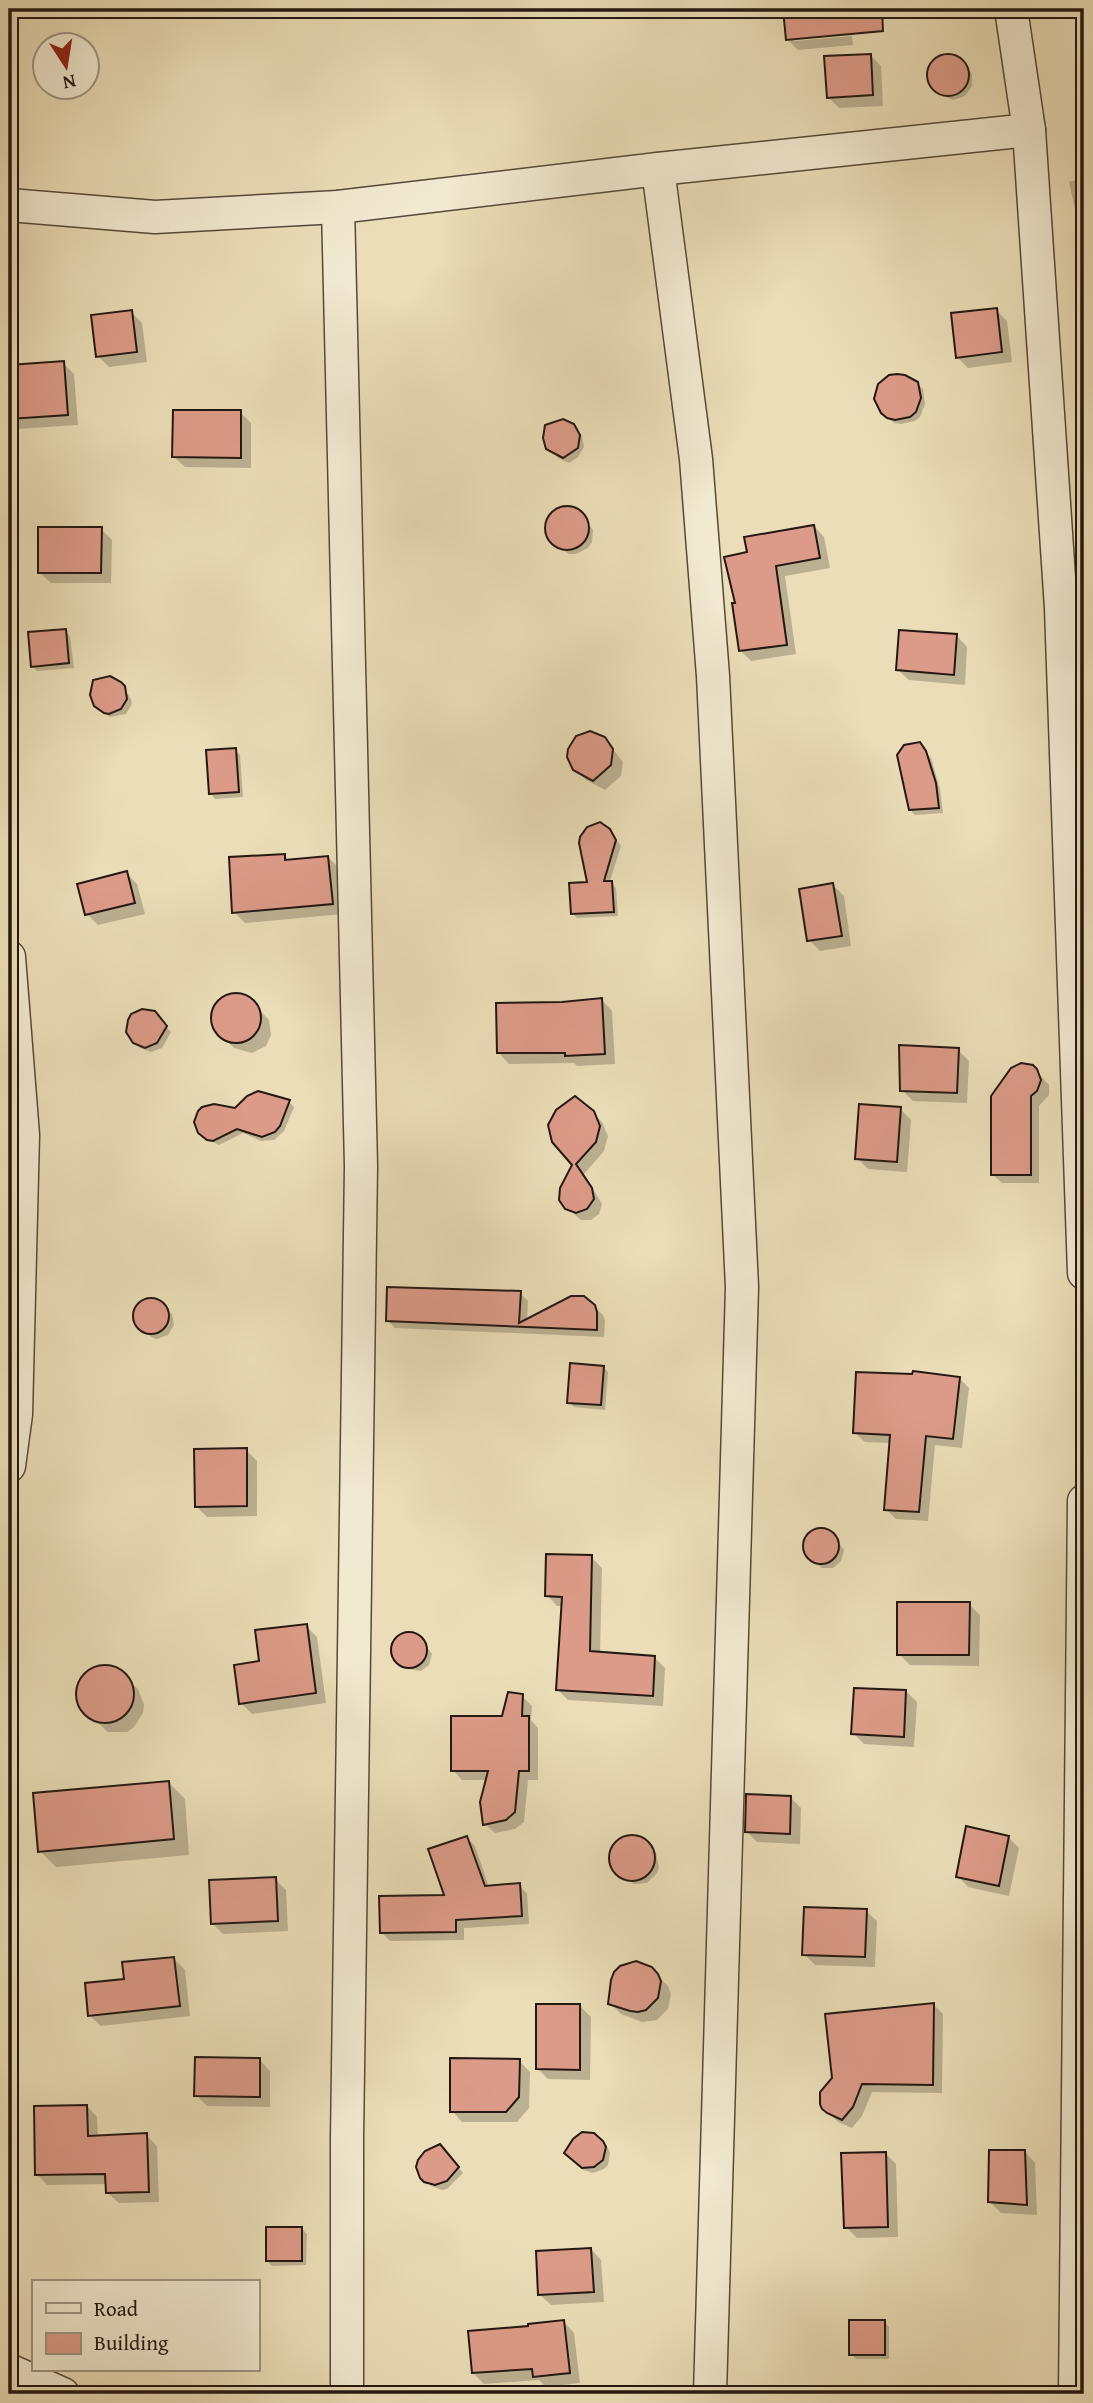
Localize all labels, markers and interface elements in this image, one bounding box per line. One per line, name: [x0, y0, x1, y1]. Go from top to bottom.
north arrow: [32, 32, 102, 102]
text: N: [60, 68, 79, 98]
legend: [32, 2280, 259, 2372]
text: Road: [94, 2293, 139, 2324]
text: Building: [94, 2327, 169, 2358]

